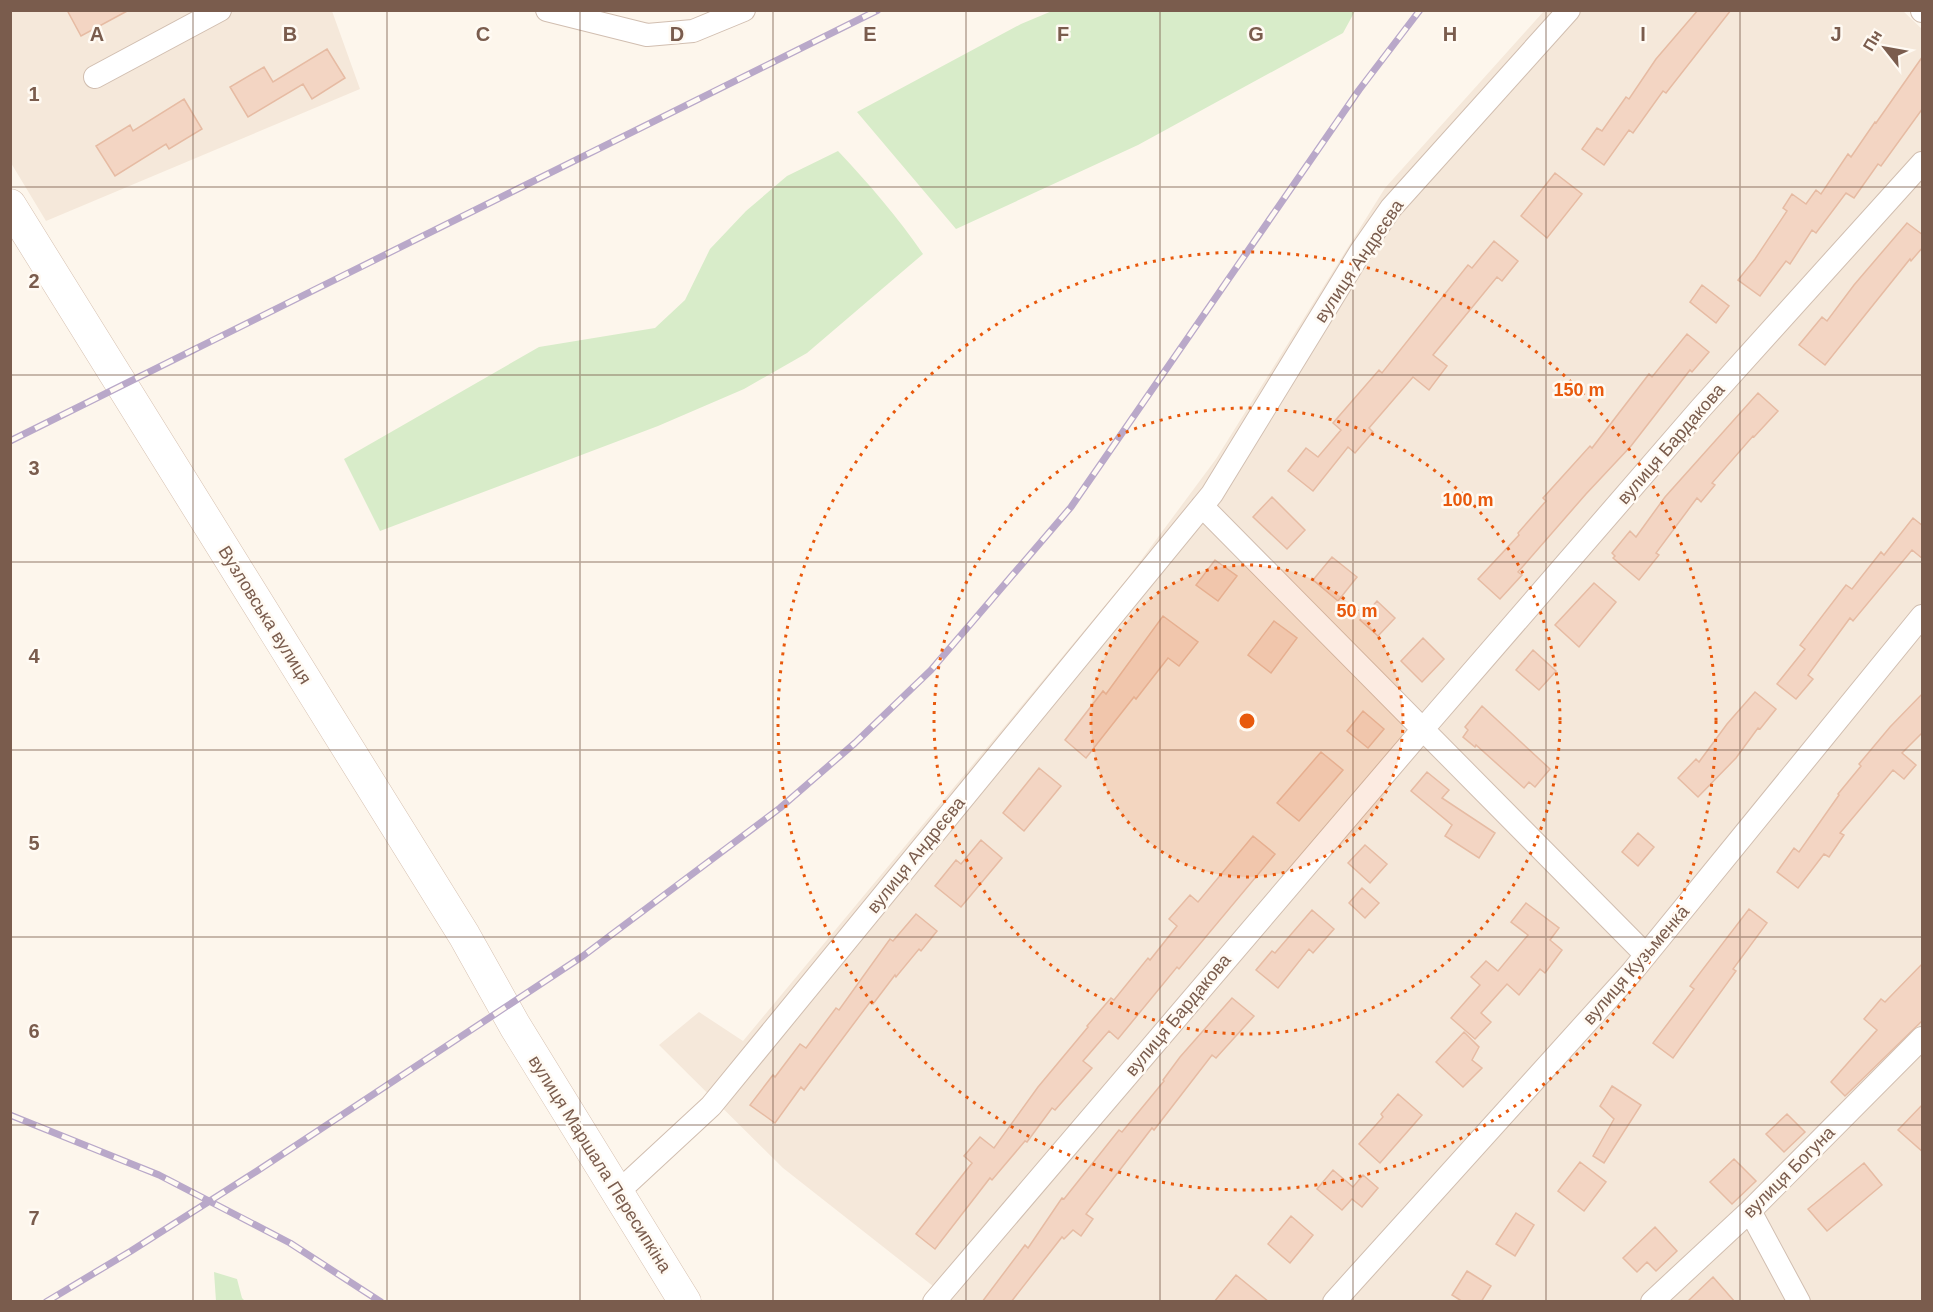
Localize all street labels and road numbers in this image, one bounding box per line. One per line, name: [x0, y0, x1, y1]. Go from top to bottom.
street label: вулиця Андрєєва: [1311, 195, 1408, 326]
street label: вулиця Бардакова: [1613, 379, 1729, 508]
street label: Вузловська вулиця: [214, 542, 316, 688]
street label: вулиця Андрєєва: [863, 792, 970, 917]
street label: вулиця Кузьменка: [1579, 901, 1694, 1029]
street label: вулиця Бардакова: [1121, 949, 1235, 1080]
street label: вулиця Маршала Пересипкіна: [525, 1052, 676, 1277]
street label: вулиця Богуна: [1739, 1122, 1839, 1222]

